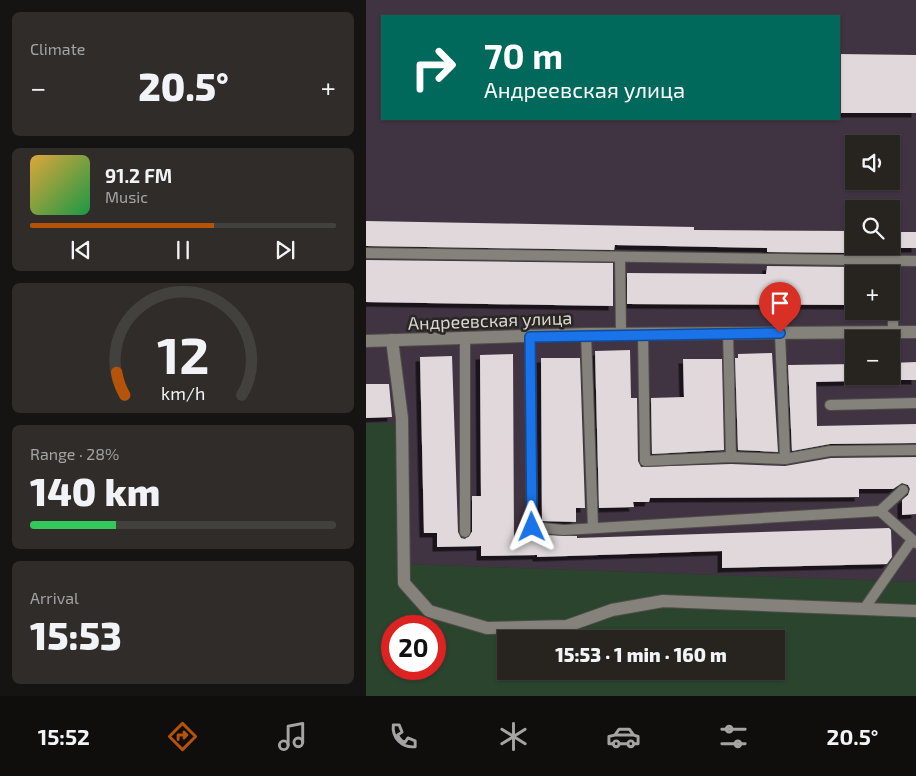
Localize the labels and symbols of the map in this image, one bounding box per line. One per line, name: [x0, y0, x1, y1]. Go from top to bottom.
pin: [759, 282, 801, 333]
street label: Андреевская улица: [407, 306, 573, 334]
position arrow: [505, 500, 557, 552]
speed limit sign: 20: [381, 615, 446, 680]

